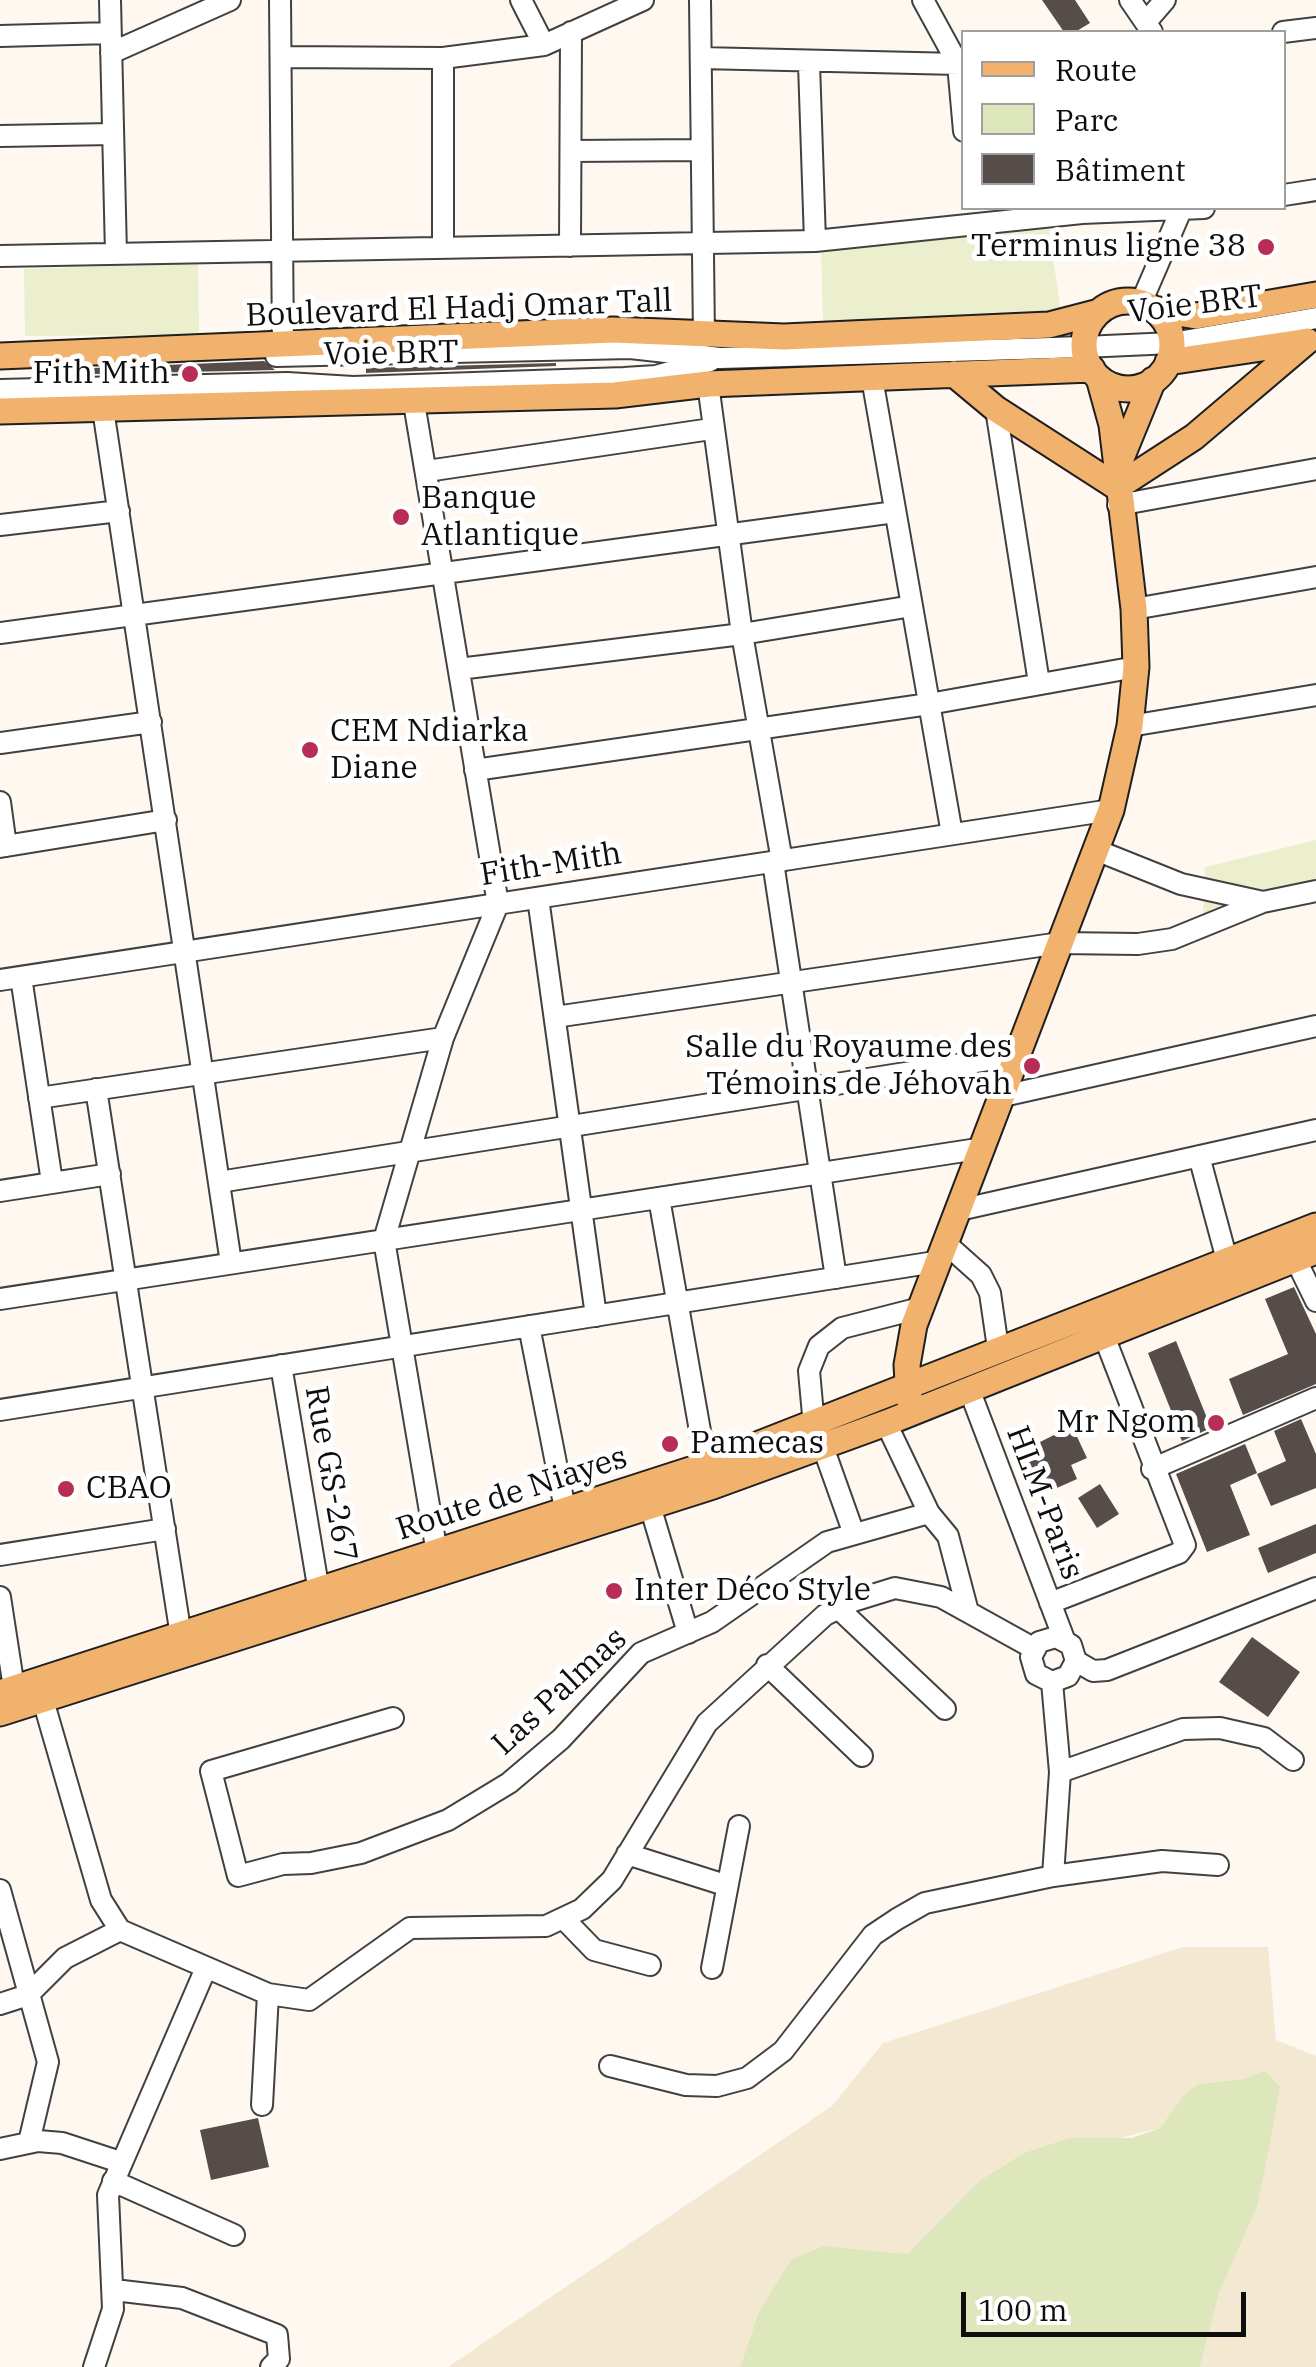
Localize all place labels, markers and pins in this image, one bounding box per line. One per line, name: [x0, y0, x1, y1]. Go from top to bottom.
place label: Terminus ligne 38: [971, 228, 1246, 266]
marker: Terminus ligne 38: [1255, 236, 1277, 258]
place label: Fith Mith: [33, 355, 170, 393]
marker: Fith Mith: [179, 363, 201, 385]
place label: Banque Atlantique: [421, 480, 579, 555]
marker: Banque Atlantique: [390, 506, 412, 528]
place label: CEM Ndiarka Diane: [330, 713, 529, 788]
marker: CEM Ndiarka Diane: [299, 739, 321, 761]
place label: Salle du Royaume des Témoins de Jéhovah: [685, 1029, 1012, 1104]
marker: Salle du Royaume des Témoins de Jéhovah: [1021, 1055, 1043, 1077]
place label: Mr Ngom: [1056, 1404, 1196, 1442]
marker: Mr Ngom: [1205, 1412, 1227, 1434]
place label: Pamecas: [690, 1425, 824, 1463]
marker: Pamecas: [659, 1433, 681, 1455]
place label: CBAO: [86, 1470, 172, 1508]
marker: CBAO: [55, 1478, 77, 1500]
place label: Inter Déco Style: [634, 1572, 871, 1610]
marker: Inter Déco Style: [603, 1580, 625, 1602]

